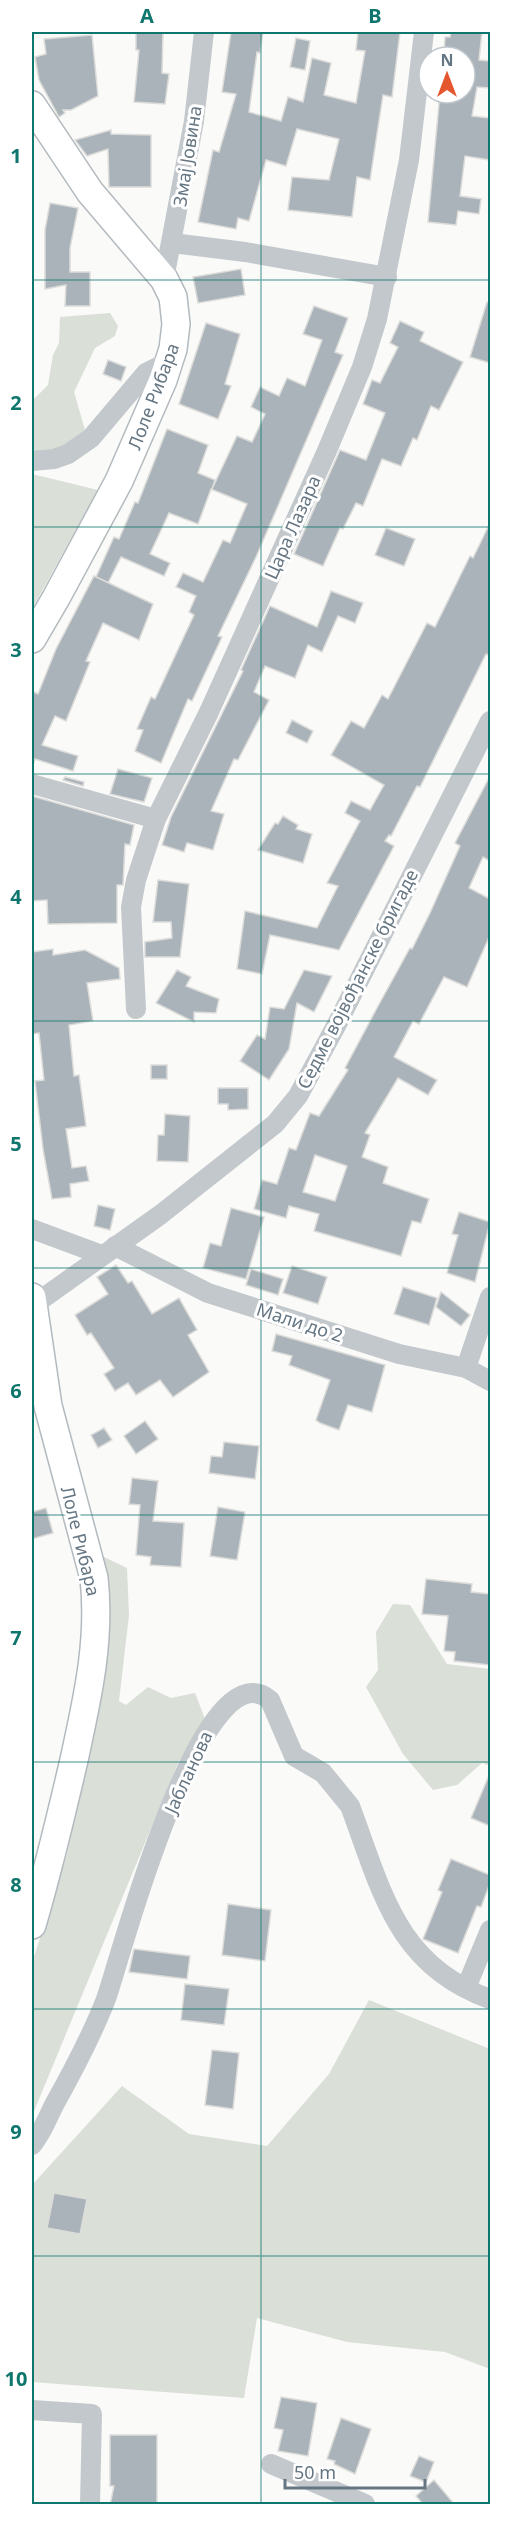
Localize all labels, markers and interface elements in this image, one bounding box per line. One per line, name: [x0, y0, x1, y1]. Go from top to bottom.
text: A: [140, 2, 154, 29]
text: B: [368, 2, 382, 29]
north arrow: [417, 45, 477, 105]
text: N: [440, 49, 454, 71]
street label: Змај Јовина: [167, 104, 207, 208]
text: 1: [10, 142, 22, 169]
street label: Лоле Рибара: [122, 339, 184, 453]
text: 2: [10, 389, 22, 416]
street label: Цара Лазара: [258, 471, 326, 583]
text: 3: [10, 636, 22, 663]
street label: Седме војвођанске бригаде: [291, 865, 423, 1093]
text: 4: [10, 883, 22, 910]
text: 5: [10, 1130, 22, 1157]
street label: Мали до 2: [254, 1297, 346, 1347]
text: 6: [10, 1377, 22, 1404]
street label: Лоле Рибара: [56, 1484, 106, 1598]
text: 7: [10, 1624, 22, 1651]
street label: Јабланова: [158, 1727, 218, 1819]
text: 8: [10, 1871, 22, 1898]
text: 9: [10, 2118, 22, 2145]
text: 10: [5, 2365, 27, 2392]
scale bar: [285, 2452, 424, 2490]
text: 50 m: [294, 2460, 336, 2484]

